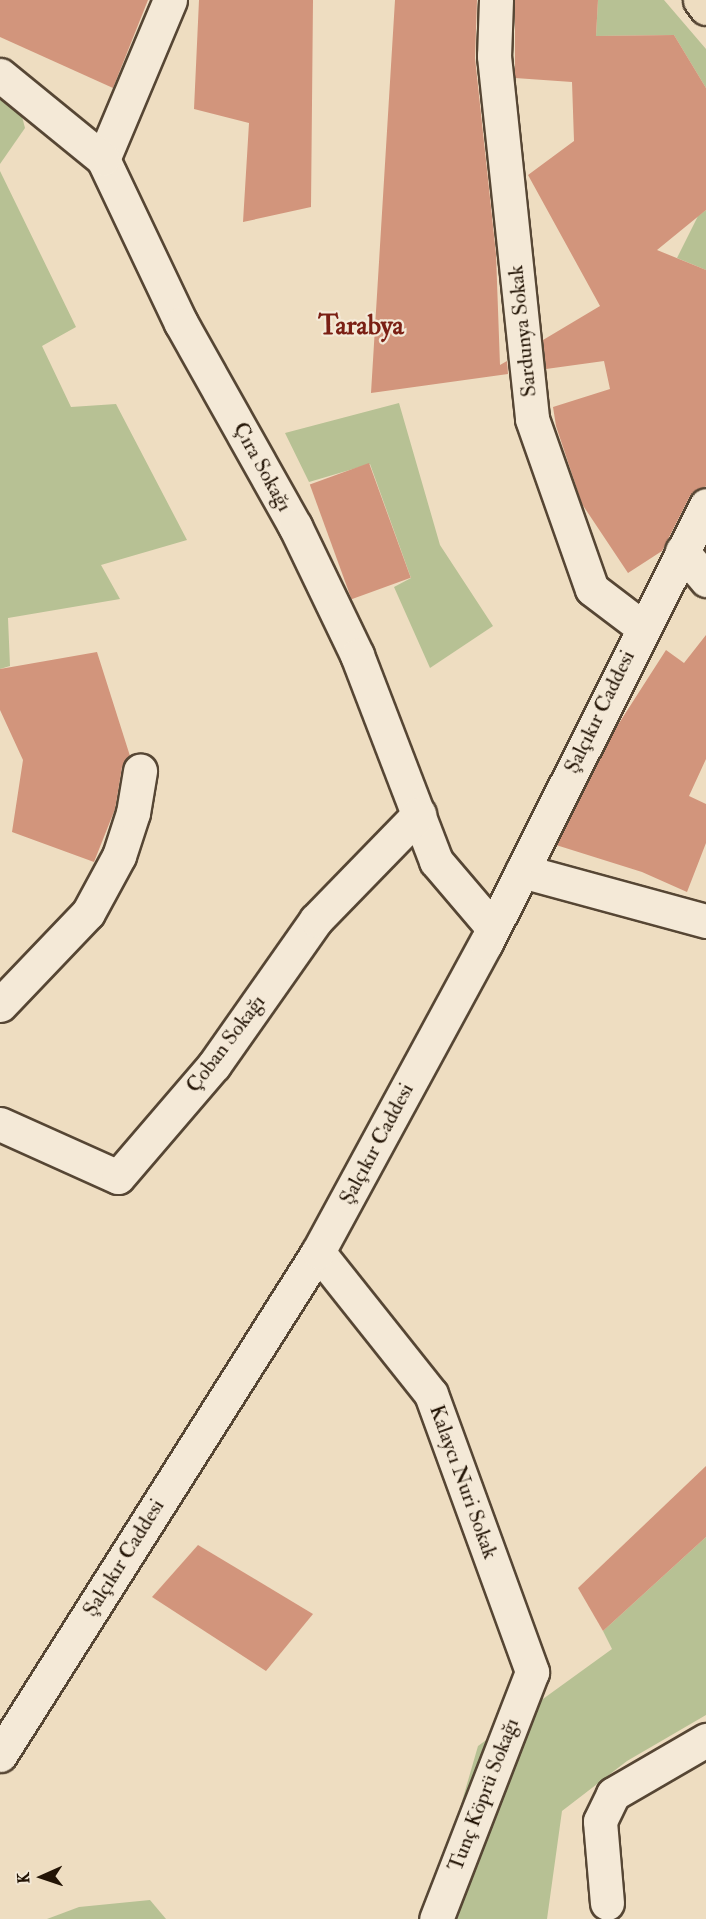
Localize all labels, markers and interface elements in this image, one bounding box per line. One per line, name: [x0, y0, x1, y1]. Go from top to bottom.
street label: Sardunya Sokak: [504, 264, 542, 398]
district label: Tarabya: [318, 310, 404, 342]
street label: Çıra Sokağı: [227, 418, 297, 516]
street label: Şalçıkır Caddesi: [559, 646, 641, 778]
street label: Çoban Sokağı: [181, 990, 271, 1098]
street label: Şalçıkır Caddesi: [334, 1079, 420, 1209]
street label: Kalaycı Nuri Sokak: [423, 1402, 503, 1562]
street label: Şalçıkır Caddesi: [78, 1495, 170, 1621]
street label: Tunç Köprü Sokağı: [443, 1715, 525, 1875]
north arrow: [12, 1847, 72, 1907]
text: K: [14, 1872, 34, 1884]

